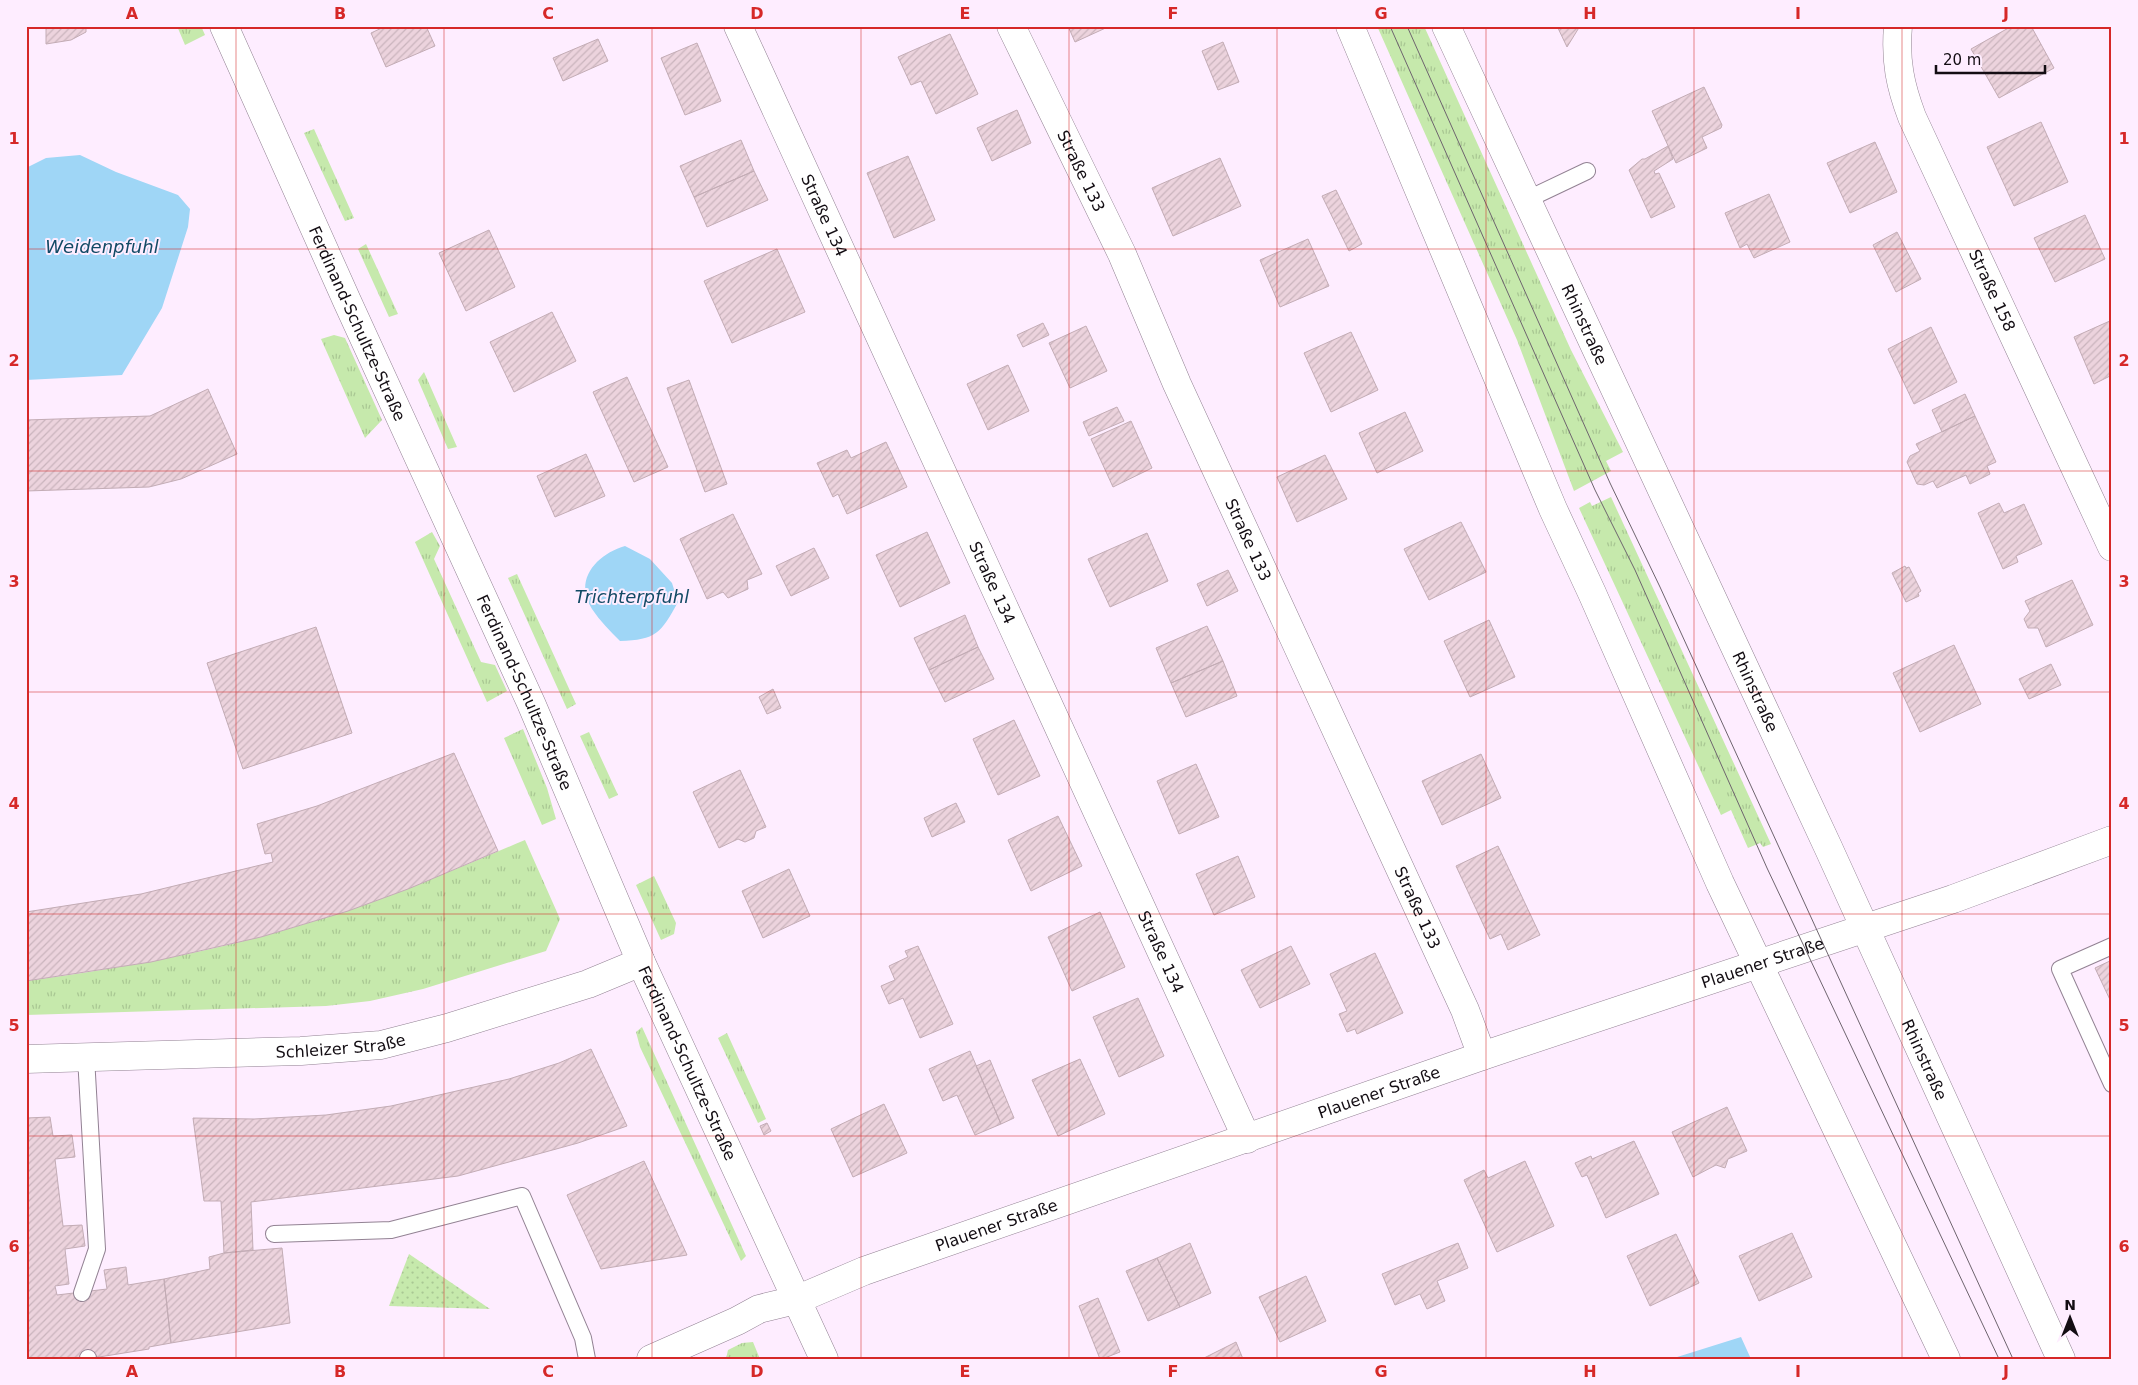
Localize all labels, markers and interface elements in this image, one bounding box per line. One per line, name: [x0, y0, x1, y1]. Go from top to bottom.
text: A: [126, 4, 139, 23]
text: B: [334, 4, 346, 23]
text: C: [542, 4, 554, 23]
text: D: [750, 4, 764, 23]
text: E: [960, 4, 970, 23]
text: F: [1168, 4, 1178, 23]
text: G: [1374, 4, 1388, 23]
text: H: [1583, 4, 1597, 23]
text: I: [1795, 4, 1801, 23]
text: J: [2002, 4, 2009, 23]
scale bar: [1936, 42, 2044, 74]
text: 20 m: [1943, 51, 1981, 69]
street label: Straße 133: [1053, 127, 1109, 215]
text: 1: [8, 129, 20, 148]
text: 1: [2118, 129, 2130, 148]
street label: Straße 134: [797, 171, 851, 260]
street label: Ferdinand-Schultze-Straße: [305, 223, 410, 424]
water label: Weidenpfuhl: [45, 236, 159, 257]
street label: Straße 158: [1965, 246, 2019, 335]
street label: Rhinstraße: [1557, 281, 1611, 368]
text: 2: [8, 351, 20, 370]
text: 2: [2118, 351, 2130, 370]
street label: Straße 133: [1221, 496, 1275, 584]
street label: Straße 134: [965, 539, 1019, 627]
text: 3: [8, 572, 20, 591]
text: 3: [2118, 572, 2130, 591]
water label: Trichterpfuhl: [575, 586, 689, 607]
street label: Ferdinand-Schultze-Straße: [473, 592, 576, 793]
street label: Rhinstraße: [1728, 648, 1782, 735]
text: 4: [8, 794, 20, 813]
text: 4: [2118, 794, 2130, 813]
street label: Straße 133: [1390, 864, 1445, 952]
street label: Straße 134: [1134, 908, 1188, 996]
street label: Plauener Straße: [1699, 934, 1827, 992]
street label: Ferdinand-Schultze-Straße: [634, 963, 740, 1163]
text: 5: [8, 1016, 20, 1035]
street label: Rhinstraße: [1898, 1016, 1951, 1103]
text: 5: [2118, 1016, 2130, 1035]
street label: Schleizer Straße: [275, 1030, 408, 1062]
street label: Plauener Straße: [1315, 1062, 1443, 1122]
street label: Plauener Straße: [933, 1195, 1060, 1255]
text: 6: [8, 1237, 20, 1256]
text: 6: [2118, 1237, 2130, 1256]
north arrow: [2046, 1292, 2096, 1342]
text: N: [2064, 1297, 2076, 1313]
text: A: [126, 1362, 139, 1381]
text: B: [334, 1362, 346, 1381]
text: C: [542, 1362, 554, 1381]
text: D: [750, 1362, 764, 1381]
text: E: [960, 1362, 970, 1381]
text: F: [1168, 1362, 1178, 1381]
text: G: [1374, 1362, 1388, 1381]
text: H: [1583, 1362, 1597, 1381]
text: I: [1795, 1362, 1801, 1381]
text: J: [2002, 1362, 2009, 1381]

